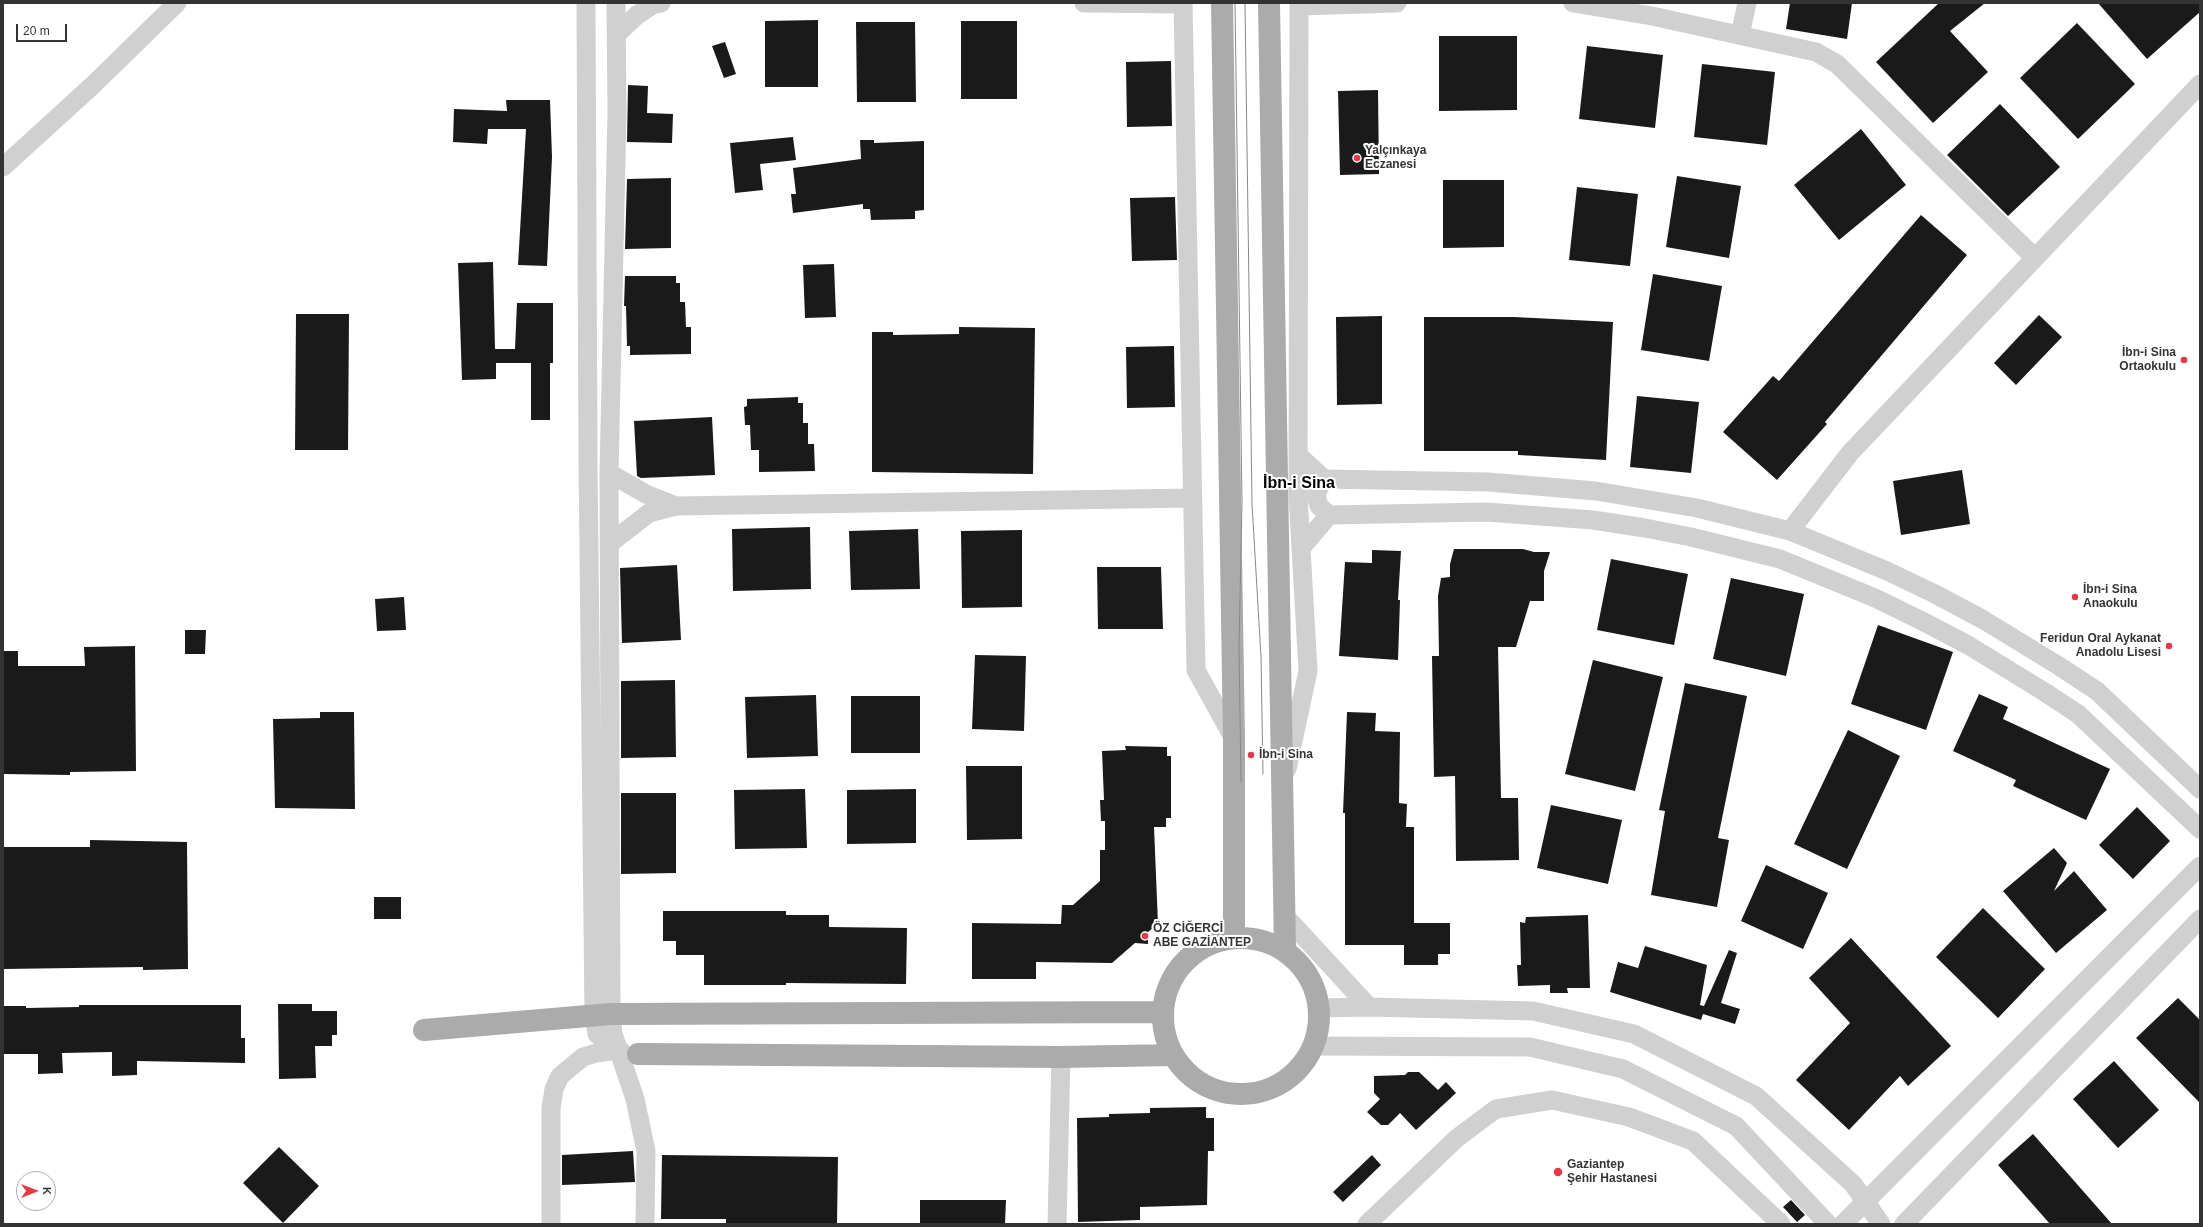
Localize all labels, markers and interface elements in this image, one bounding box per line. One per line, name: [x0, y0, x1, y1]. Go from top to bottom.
scale bar: [18, 16, 69, 42]
text: 20 m: [23, 24, 50, 38]
place label: Yalçınkaya Eczanesi: [1365, 144, 1426, 172]
marker: Yalçınkaya Eczanesi: [1352, 153, 1362, 163]
place label: İbn-i Sina Ortaokulu: [2119, 346, 2176, 374]
marker: İbn-i Sina Ortaokulu: [2179, 355, 2189, 365]
district label: İbn-i Sina: [1263, 474, 1335, 494]
place label: İbn-i Sina Anaokulu: [2083, 583, 2138, 611]
marker: İbn-i Sina Anaokulu: [2070, 592, 2080, 602]
place label: Feridun Oral Aykanat Anadolu Lisesi: [2040, 632, 2161, 660]
marker: Feridun Oral Aykanat Anadolu Lisesi: [2164, 641, 2174, 651]
place label: İbn-i Sina: [1259, 748, 1313, 762]
marker: İbn-i Sina: [1246, 750, 1256, 760]
place label: ÖZ CİĞERCİ ABE GAZİANTEP: [1153, 922, 1251, 950]
marker: ÖZ CİĞERCİ ABE GAZİANTEP: [1140, 931, 1150, 941]
place label: Gaziantep Şehir Hastanesi: [1567, 1158, 1657, 1186]
marker: Gaziantep Şehir Hastanesi: [1552, 1166, 1564, 1178]
north arrow: [16, 1171, 56, 1211]
text: K: [41, 1187, 53, 1195]

